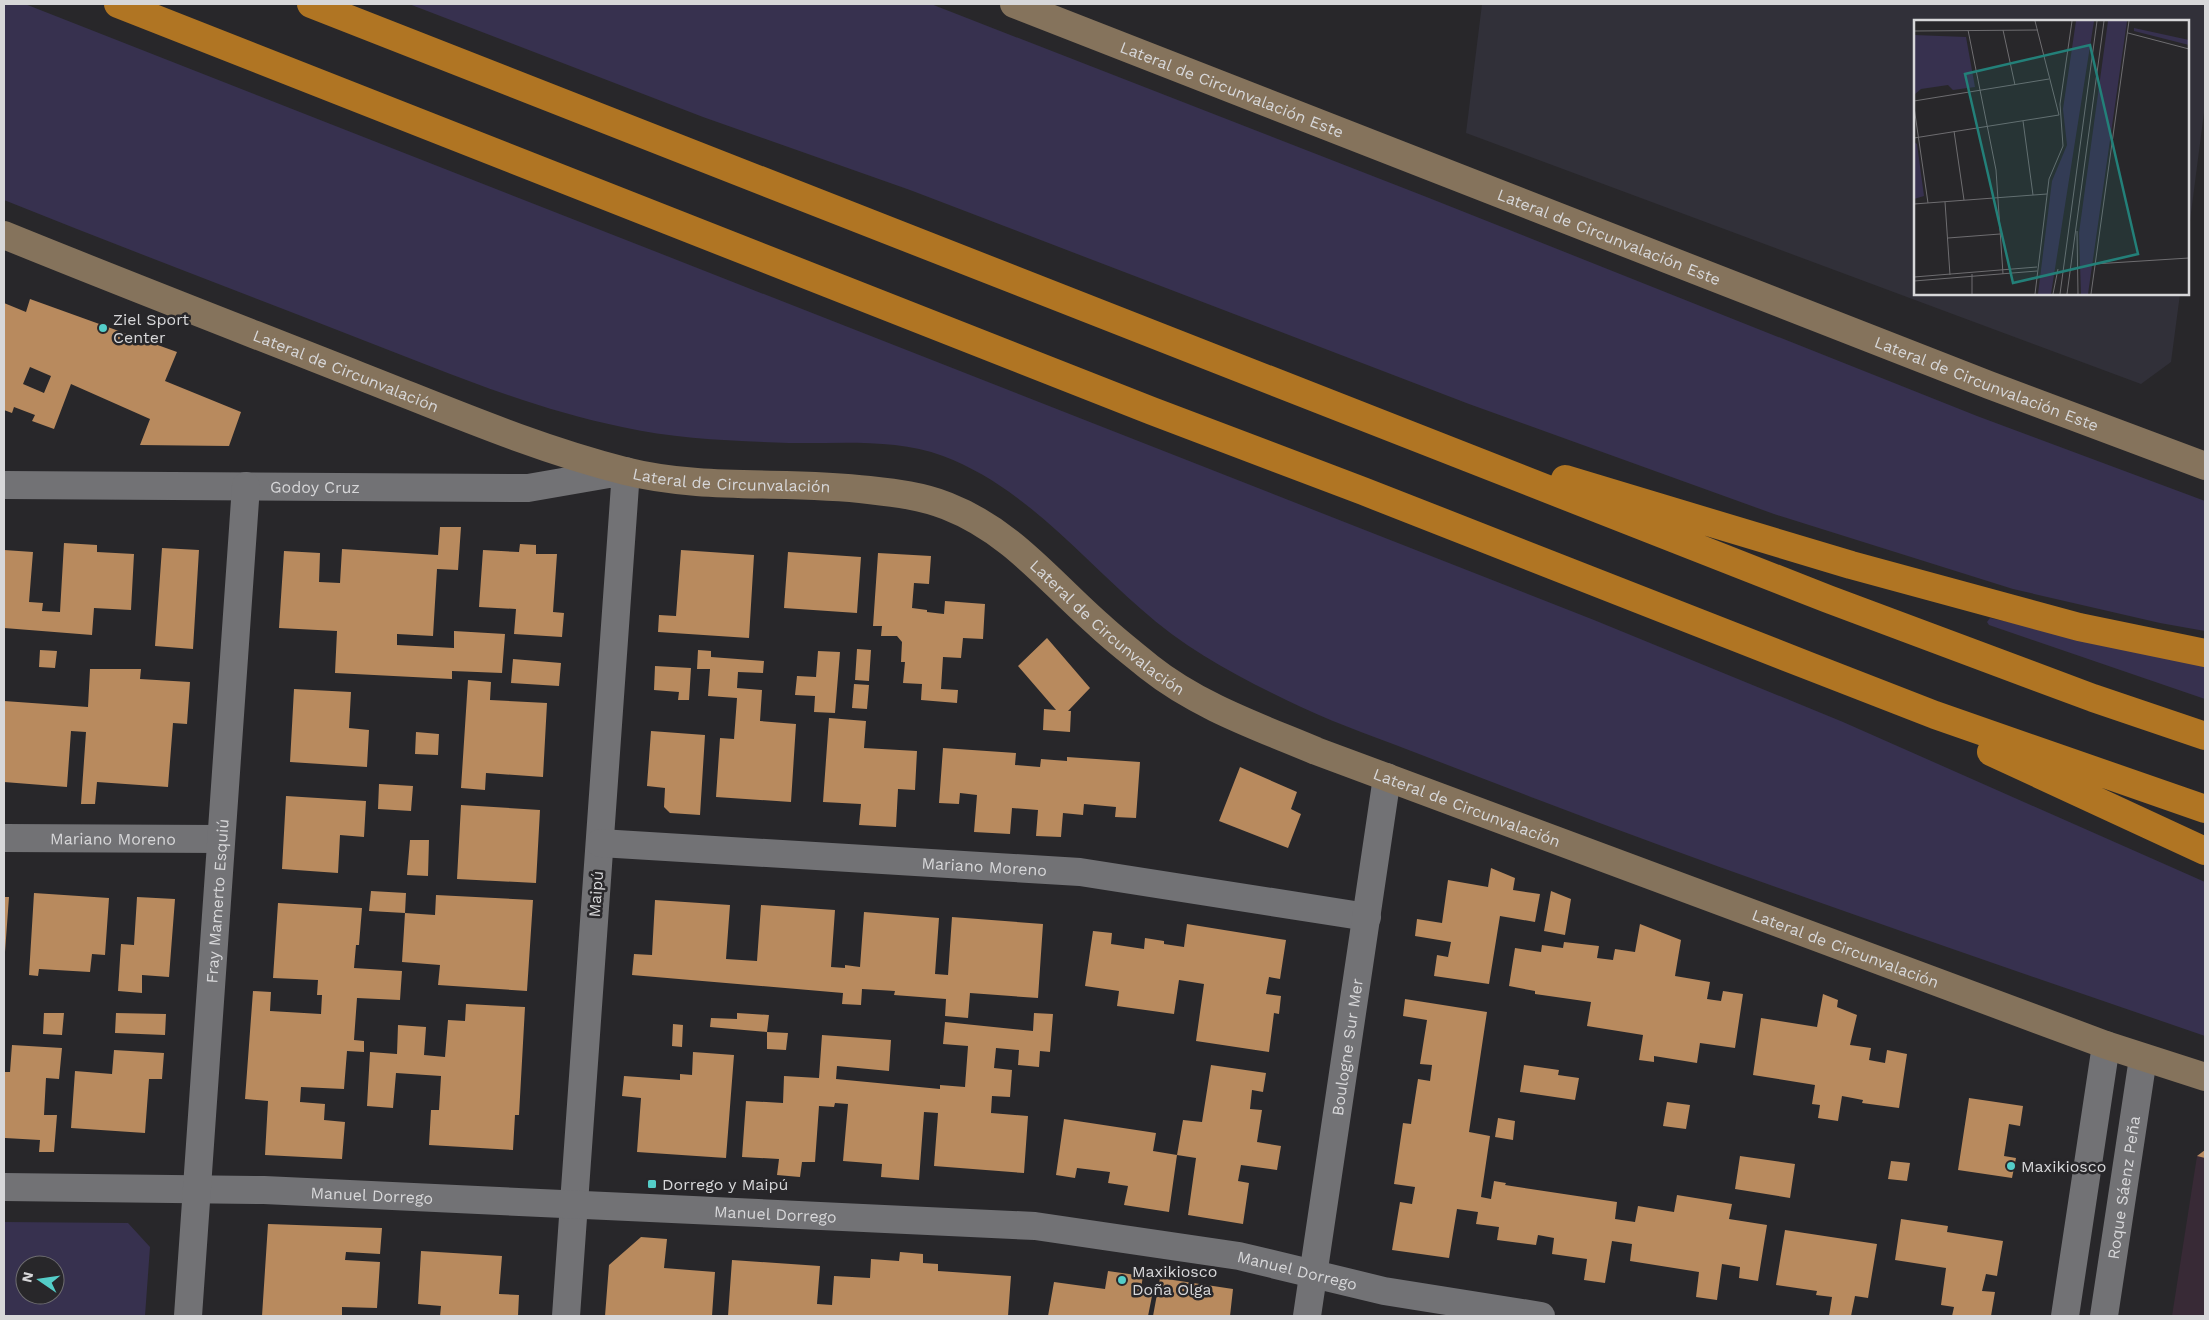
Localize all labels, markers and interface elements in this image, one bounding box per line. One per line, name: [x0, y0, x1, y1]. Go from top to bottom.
inset map: [1914, 20, 2189, 295]
street label: Lateral de Circunvalación Este: [1118, 37, 1346, 141]
street label: Lateral de Circunvalación Este: [1495, 184, 1724, 289]
place label: Ziel Sport Center: [113, 310, 189, 347]
marker: Ziel Sport Center: [97, 322, 109, 334]
street label: Lateral de Circunvalación: [250, 325, 442, 416]
street label: Lateral de Circunvalación Este: [1872, 332, 2101, 435]
street label: Lateral de Circunvalación: [631, 464, 831, 496]
street label: Godoy Cruz: [270, 477, 360, 497]
street label: Lateral de Circunvalación: [1026, 555, 1188, 699]
street label: Lateral de Circunvalación: [1371, 764, 1563, 851]
street label: Fray Mamerto Esquiú: [202, 818, 232, 984]
street label: Mariano Moreno: [50, 829, 176, 848]
street label: Mariano Moreno: [921, 853, 1048, 879]
street label: Maipú: [585, 870, 607, 918]
street label: Lateral de Circunvalación: [1749, 905, 1942, 992]
street label: Boulogne Sur Mer: [1327, 977, 1367, 1117]
street label: Roque Sáenz Peña: [2103, 1114, 2144, 1260]
place label: Maxikiosco: [2021, 1157, 2106, 1176]
marker: Maxikiosco: [2005, 1160, 2017, 1172]
place label: Dorrego y Maipú: [662, 1175, 788, 1194]
marker: Dorrego y Maipú: [646, 1178, 658, 1190]
street label: Manuel Dorrego: [310, 1183, 434, 1207]
street label: Manuel Dorrego: [714, 1202, 837, 1226]
street label: Manuel Dorrego: [1235, 1246, 1359, 1294]
north arrow: [15, 1255, 65, 1305]
place label: Maxikiosco Doña Olga: [1132, 1262, 1217, 1299]
text: N: [18, 1270, 36, 1284]
marker: Maxikiosco Doña Olga: [1116, 1274, 1128, 1286]

